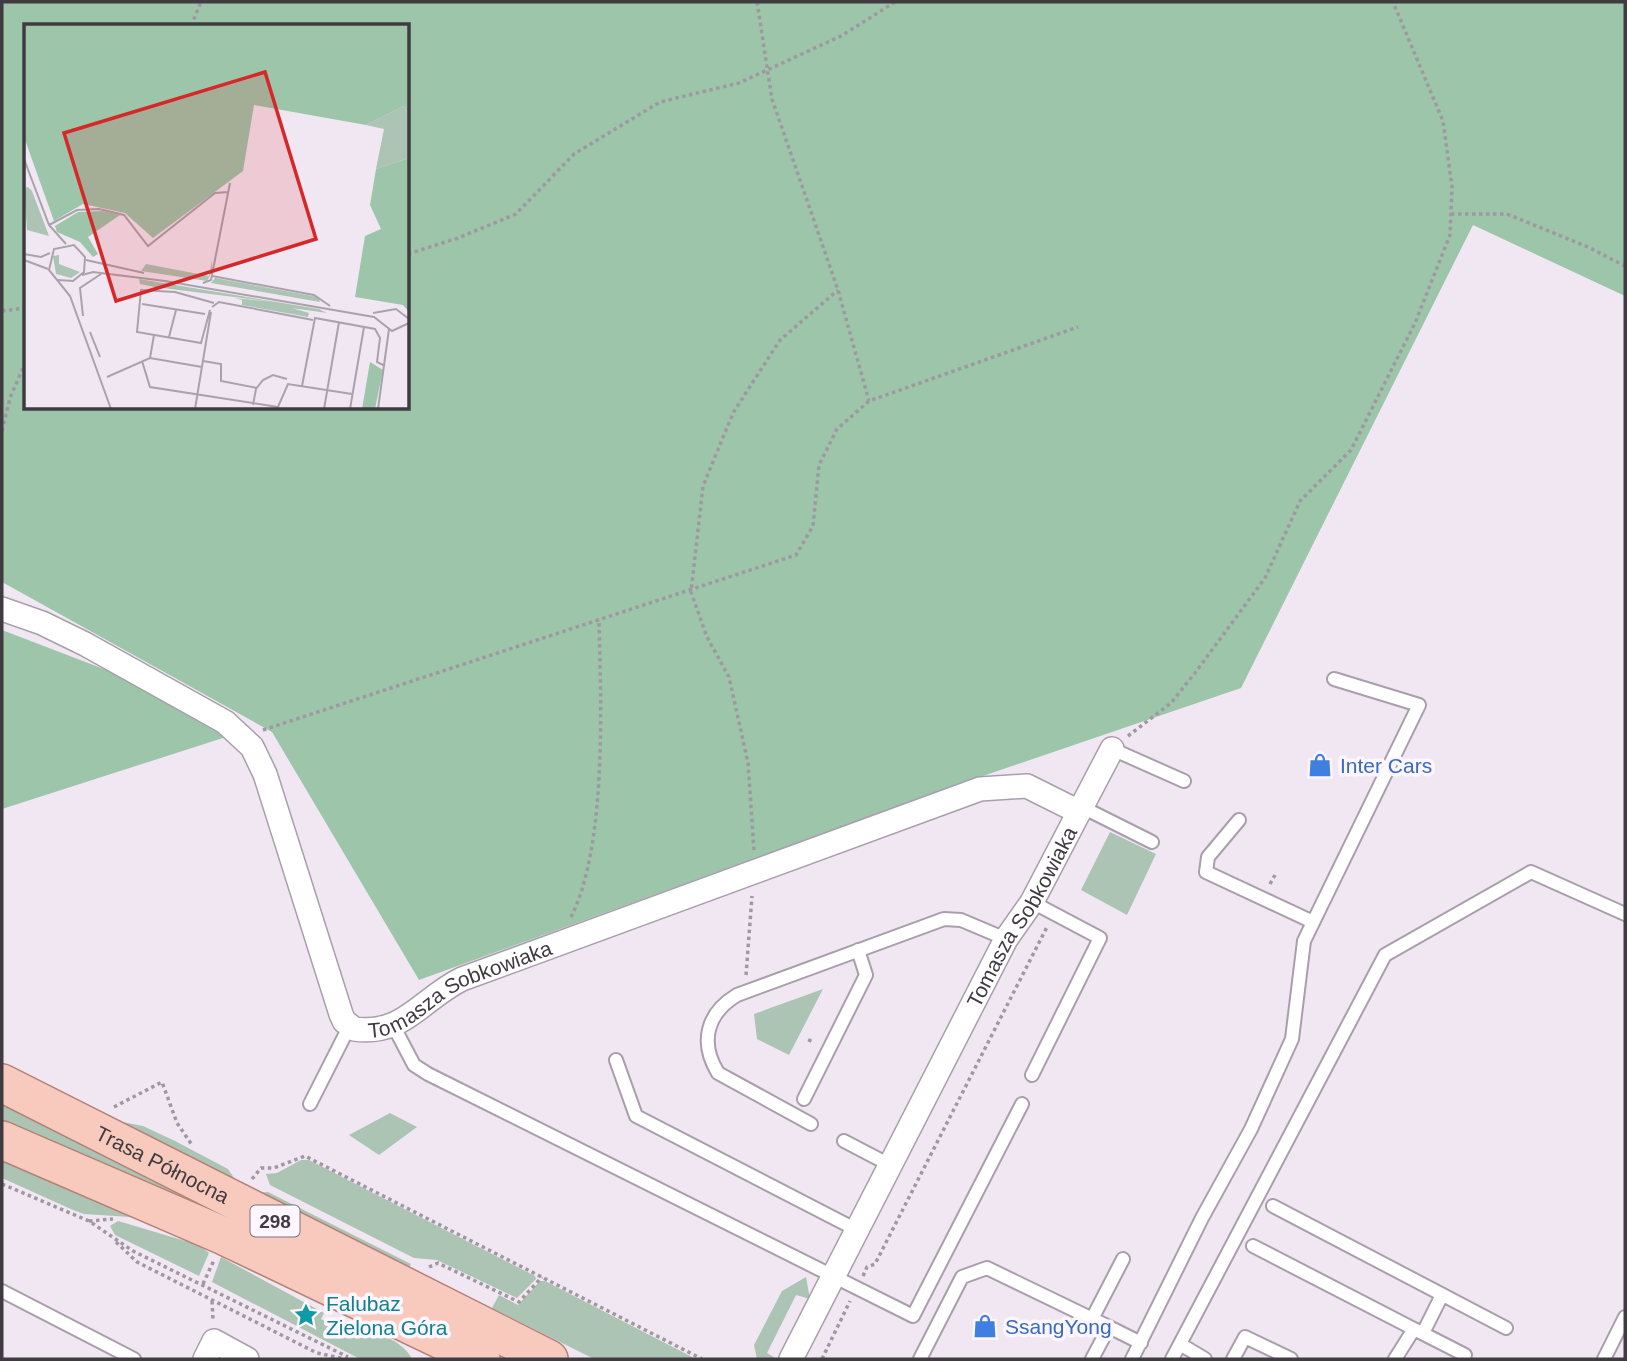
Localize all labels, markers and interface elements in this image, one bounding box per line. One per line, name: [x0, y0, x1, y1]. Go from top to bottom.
inset map: [24, 24, 410, 410]
shop icon: Inter Cars: [1306, 751, 1334, 779]
place label: Inter Cars: [1340, 754, 1432, 777]
street label: Tomasza Sobkowiaka: [962, 822, 1081, 1010]
street label: Tomasza Sobkowiaka: [367, 936, 555, 1041]
street label: Trasa Północna: [92, 1121, 234, 1207]
road number: 298: [250, 1205, 300, 1236]
place label: Falubaz Zielona Góra: [326, 1292, 448, 1339]
place icon: Falubaz Zielona Góra: [292, 1301, 320, 1329]
shop icon: SsangYong: [971, 1312, 999, 1340]
place label: SsangYong: [1005, 1315, 1112, 1338]

